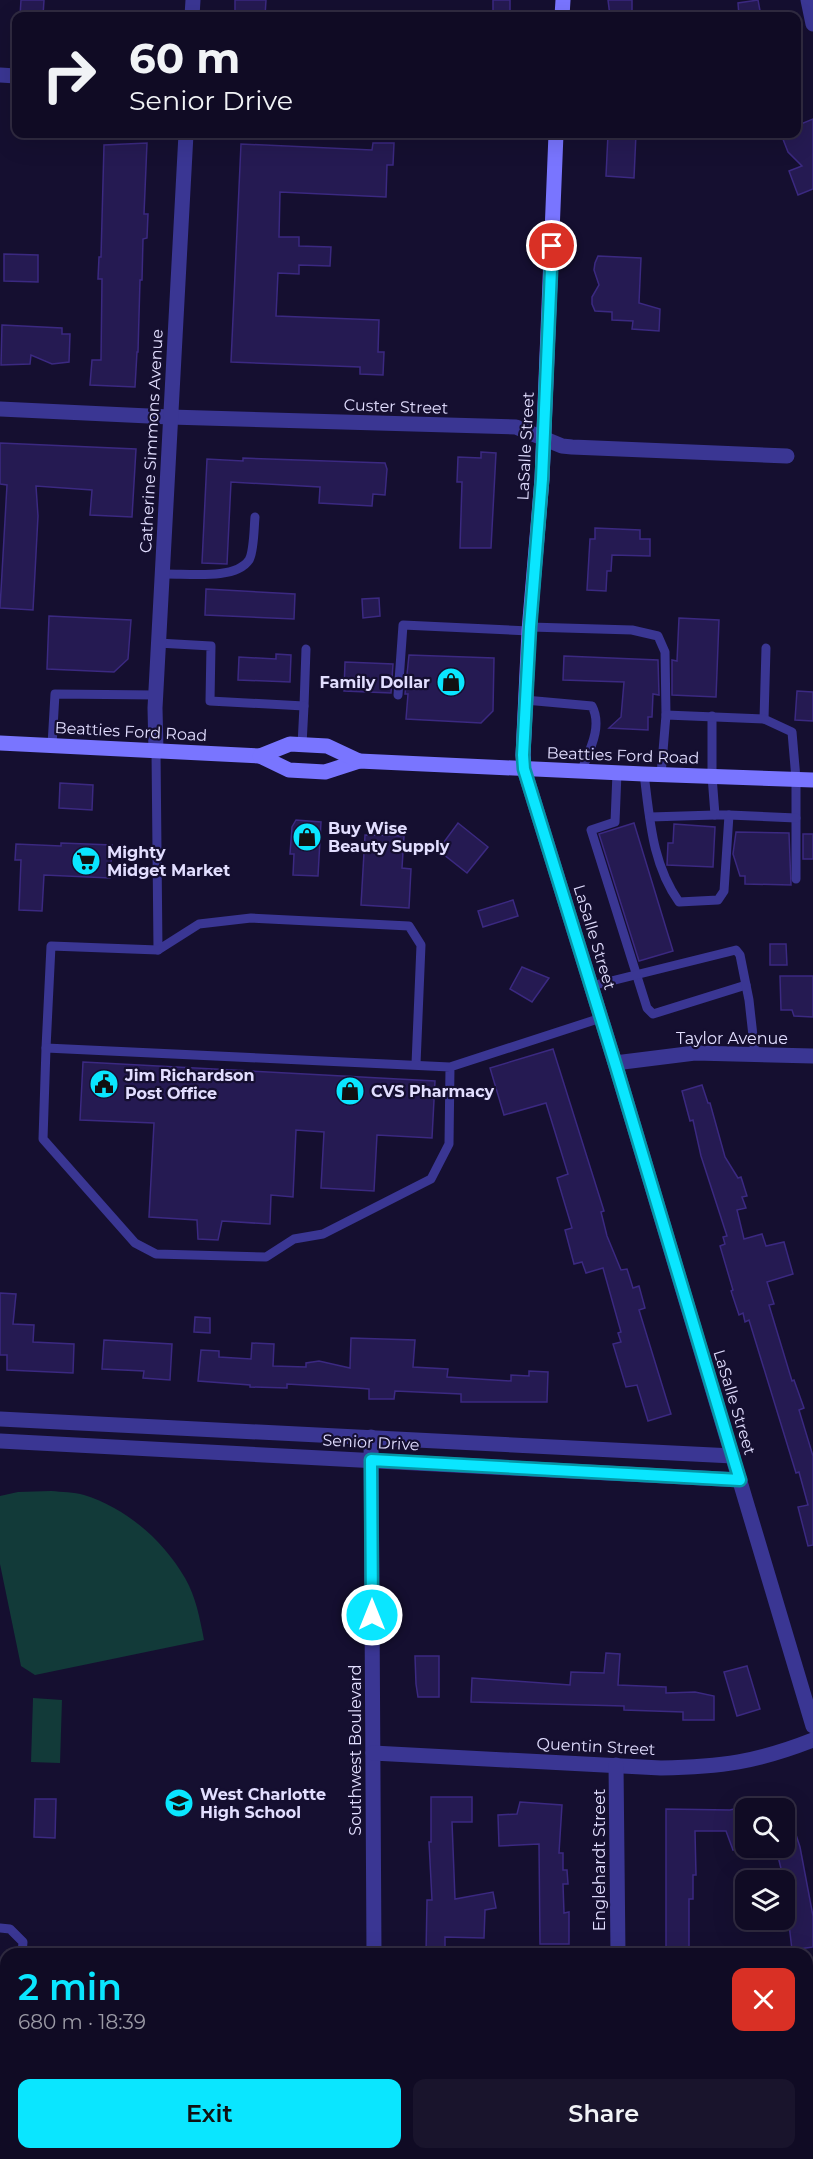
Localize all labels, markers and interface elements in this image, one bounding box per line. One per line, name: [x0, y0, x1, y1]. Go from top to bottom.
text: 60 m: [129, 32, 240, 84]
icon: right: [30, 36, 108, 114]
text: Senior Drive: [129, 84, 293, 117]
pin: [526, 220, 577, 271]
icon: arrive: [535, 229, 568, 262]
street label: Catherine Simmons Avenue: [136, 329, 167, 553]
street label: LaSalle Street: [513, 391, 538, 501]
street label: Custer Street: [343, 395, 449, 418]
shop icon: Family Dollar: [435, 666, 467, 698]
place label: Family Dollar: [320, 673, 430, 692]
street label: Beatties Ford Road: [54, 718, 208, 745]
street label: Beatties Ford Road: [546, 743, 700, 768]
place label: Buy Wise Beauty Supply: [328, 819, 450, 856]
shop icon: Buy Wise Beauty Supply: [291, 821, 323, 853]
place label: Mighty Midget Market: [107, 843, 230, 880]
supermarket icon: Mighty Midget Market: [70, 845, 102, 877]
street label: LaSalle Street: [570, 882, 620, 993]
street label: Taylor Avenue: [676, 1029, 788, 1048]
place label: Jim Richardson Post Office: [124, 1066, 255, 1103]
public building icon: Jim Richardson Post Office: [88, 1068, 120, 1100]
shop icon: CVS Pharmacy: [334, 1075, 366, 1107]
place label: CVS Pharmacy: [371, 1082, 495, 1101]
street label: LaSalle Street: [710, 1347, 760, 1458]
street label: Senior Drive: [322, 1430, 420, 1455]
position arrow: [340, 1583, 404, 1647]
street label: Southwest Boulevard: [346, 1664, 365, 1836]
street label: Quentin Street: [536, 1734, 656, 1759]
place label: West Charlotte High School: [200, 1785, 326, 1822]
school or university icon: West Charlotte High School: [163, 1787, 195, 1819]
street label: Englehardt Street: [590, 1788, 609, 1931]
map controls: [735, 1798, 795, 1930]
button: search: [735, 1798, 795, 1858]
button: layers: [735, 1870, 795, 1930]
text: 2 min: [18, 1965, 122, 2009]
button: close: [732, 1968, 795, 2031]
text: 680 m · 18:39: [18, 2010, 146, 2034]
button: Exit: [18, 2079, 401, 2148]
button: Share: [413, 2079, 795, 2148]

